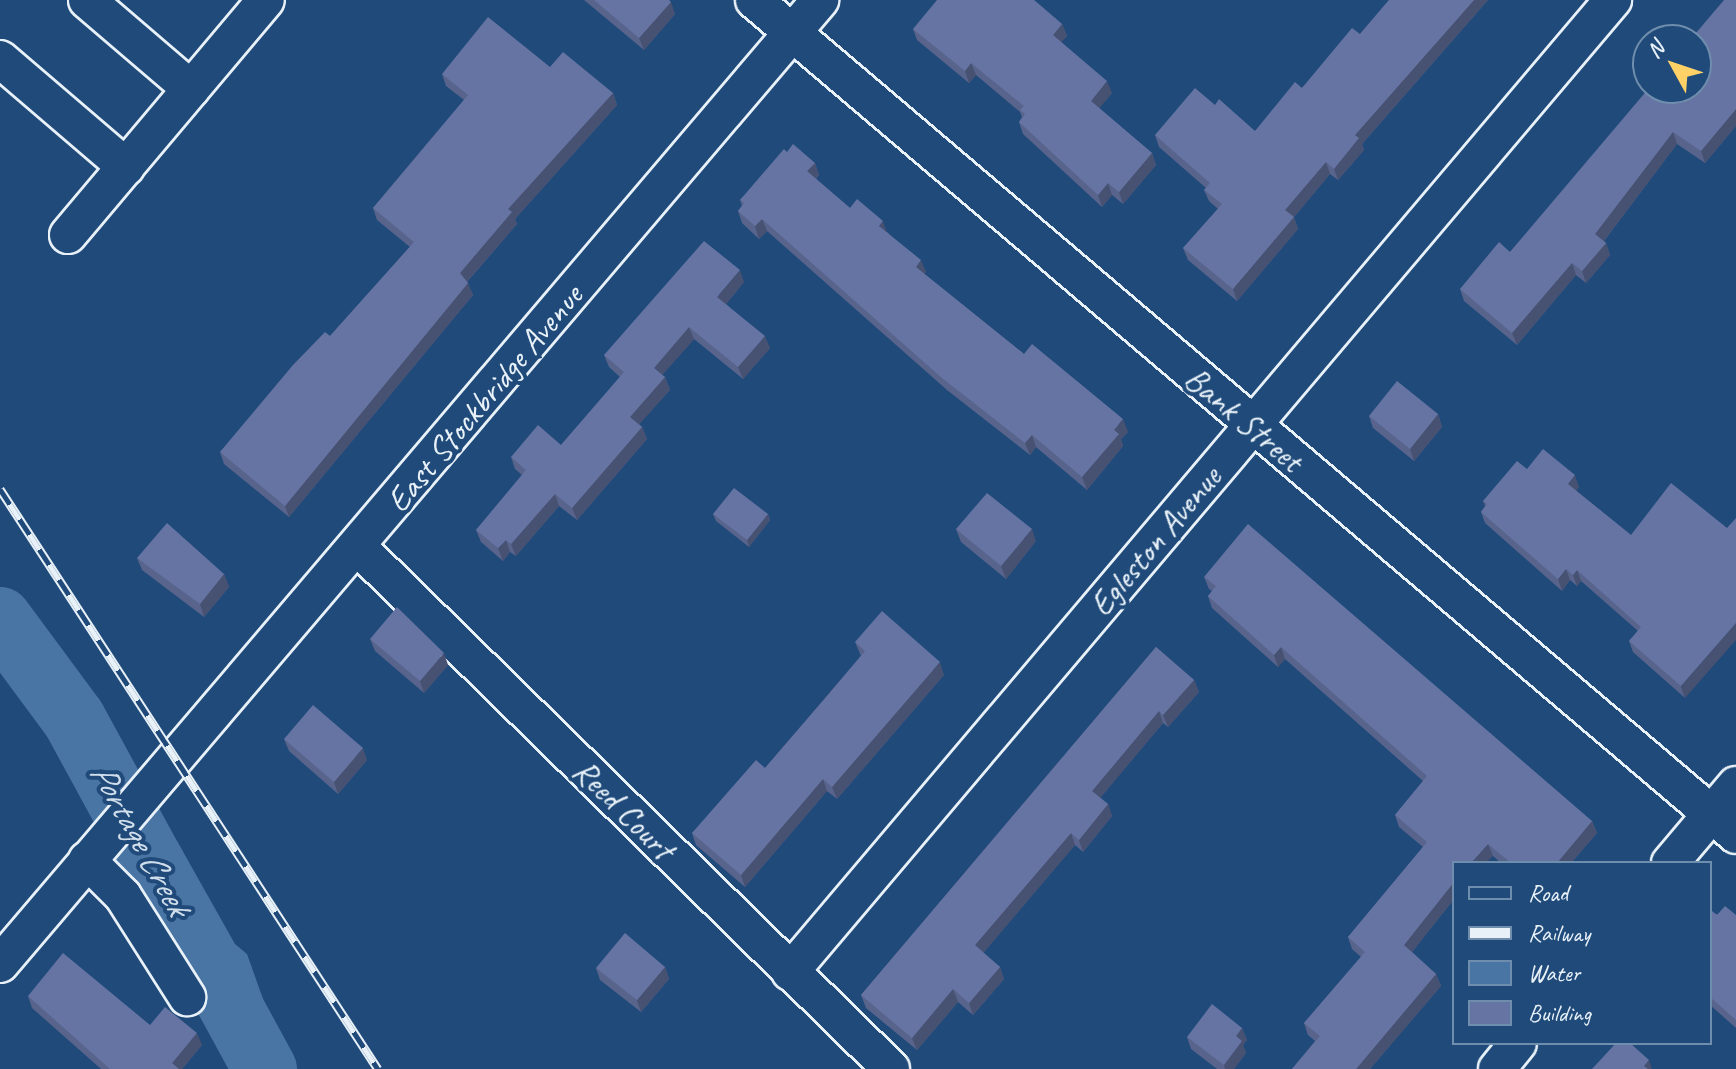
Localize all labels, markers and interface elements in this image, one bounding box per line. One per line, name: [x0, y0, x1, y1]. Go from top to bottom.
north arrow: [1632, 24, 1712, 104]
text: N: [1640, 36, 1670, 64]
street label: East Stockbridge Avenue: [377, 276, 591, 520]
street label: Bank Street: [1176, 358, 1312, 480]
street label: Egleston Avenue: [1080, 458, 1230, 624]
street label: Reed Court: [565, 750, 683, 868]
water label: Portage Creek: [81, 755, 199, 923]
legend: [1452, 861, 1712, 1045]
text: Road: [1528, 878, 1568, 908]
text: Railway: [1528, 918, 1590, 948]
text: Water: [1528, 958, 1580, 988]
text: Building: [1528, 998, 1591, 1028]

